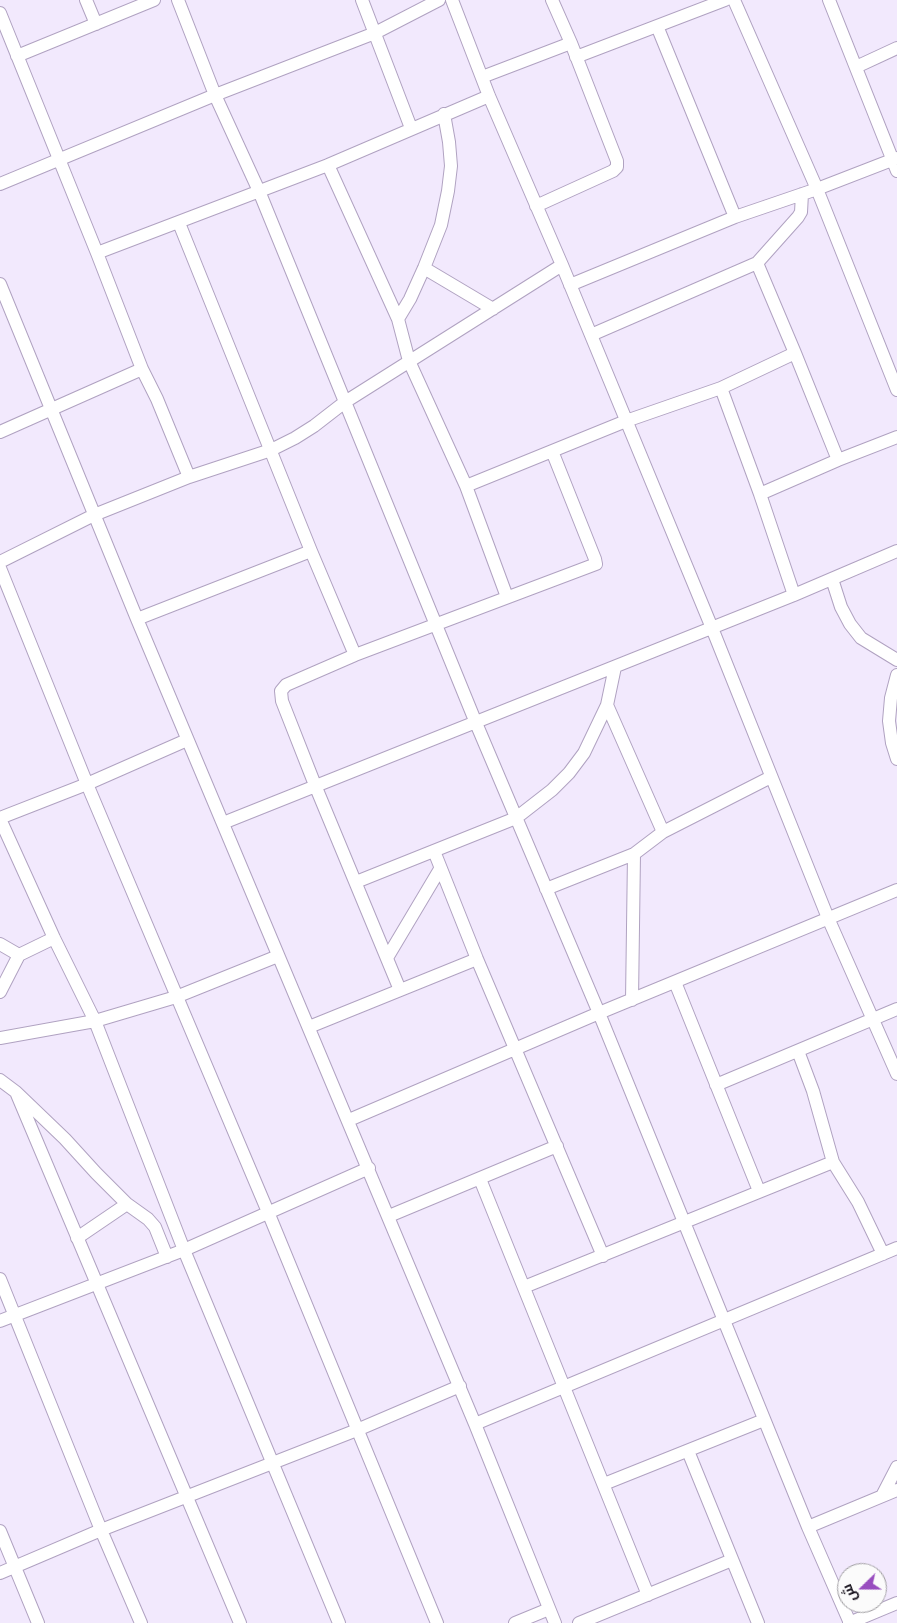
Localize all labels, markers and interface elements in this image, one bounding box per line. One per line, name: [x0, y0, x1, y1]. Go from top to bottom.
north arrow: [837, 1563, 887, 1613]
text: ش: [838, 1582, 860, 1605]

